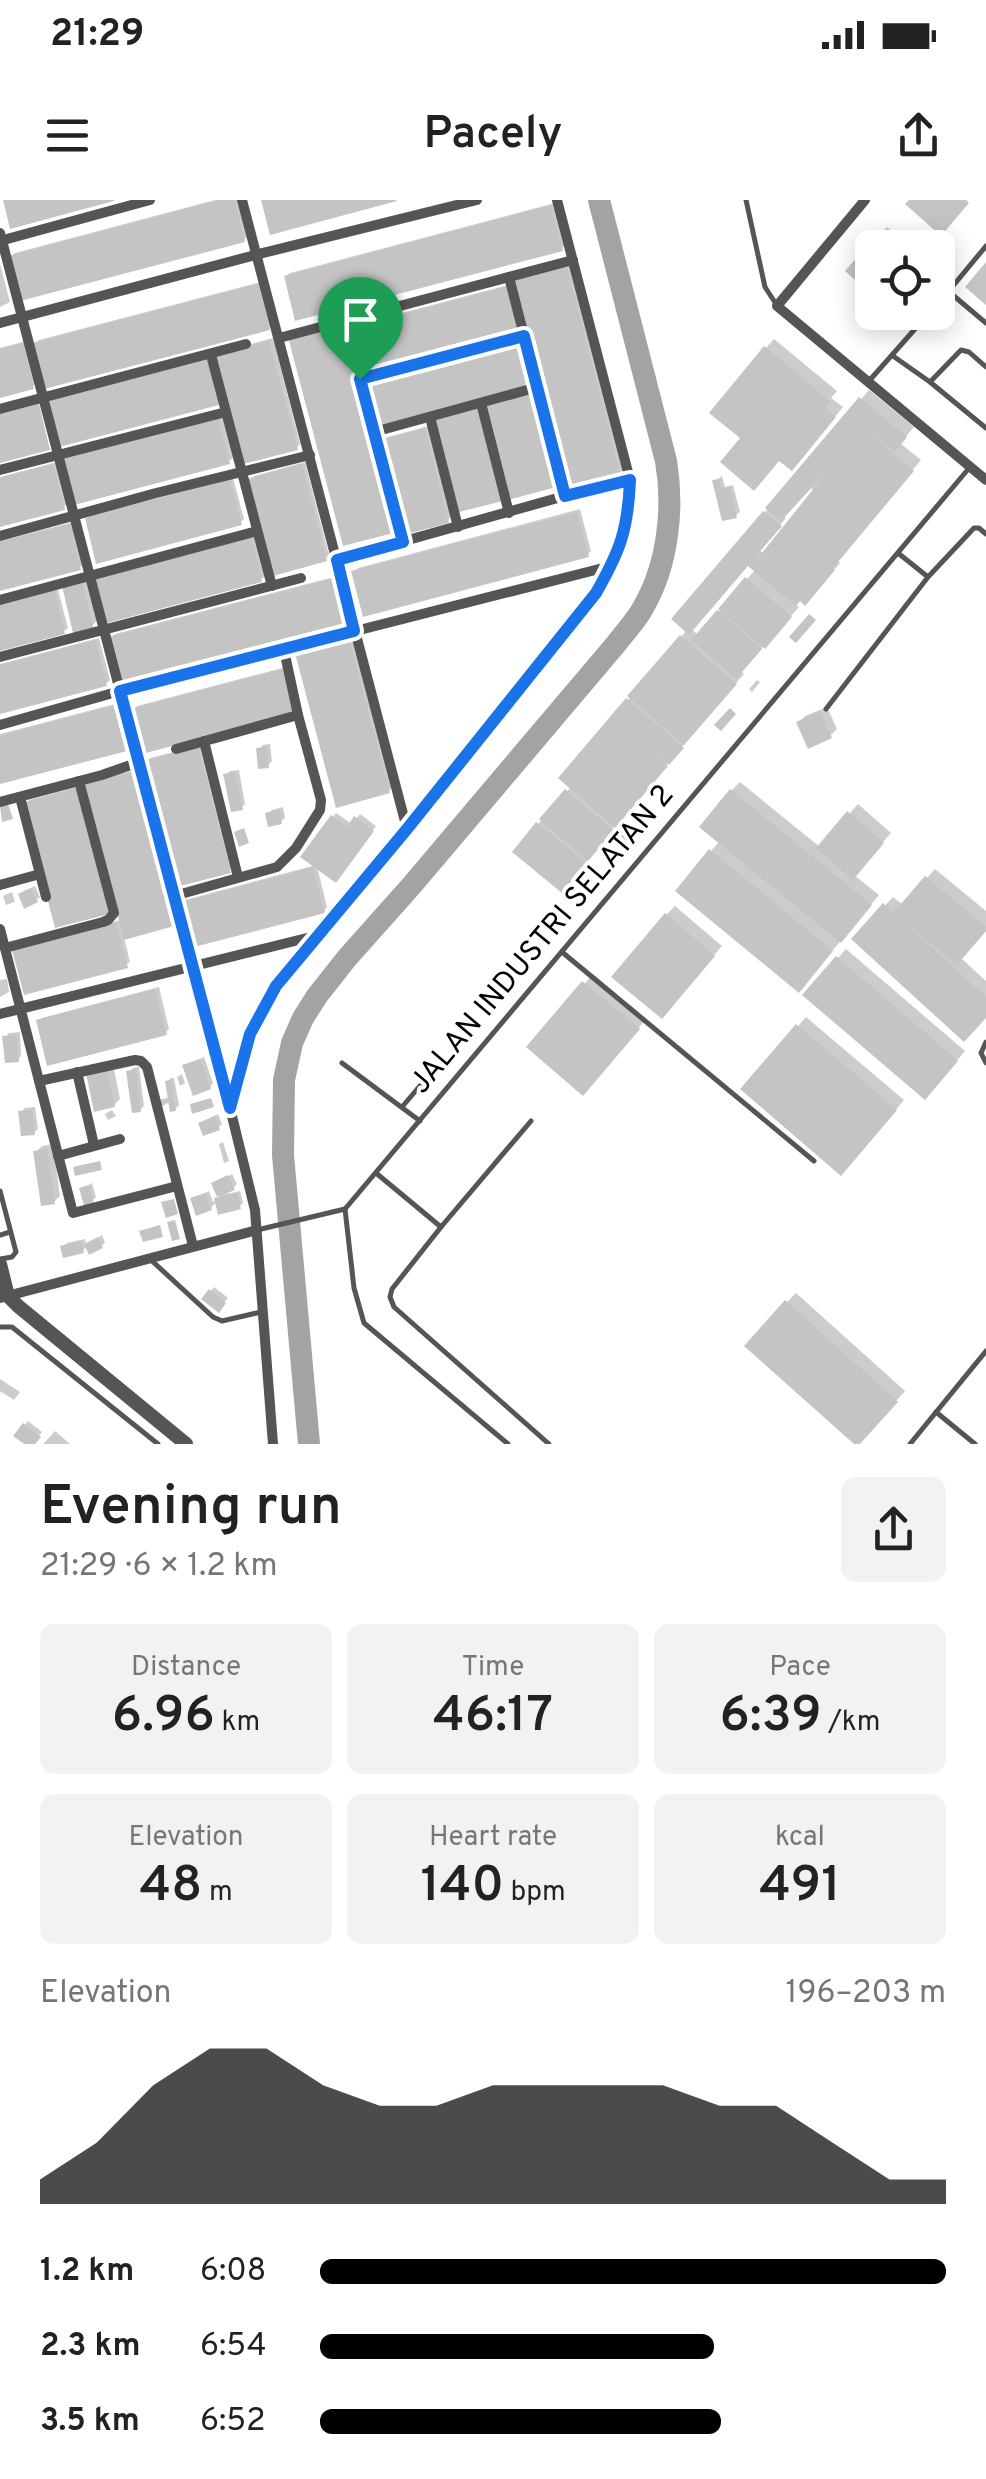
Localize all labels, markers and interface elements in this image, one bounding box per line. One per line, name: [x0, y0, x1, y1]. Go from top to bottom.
text: 21:29: [50, 11, 144, 60]
text: Pacely: [424, 107, 562, 164]
icon: menu: [40, 108, 95, 163]
icon: share: [891, 108, 946, 163]
map controls: [855, 230, 955, 330]
button: locate: [855, 230, 955, 330]
pin: [318, 277, 403, 380]
icon: arrive: [333, 292, 388, 347]
street label: JALAN INDUSTRI SELATAN 2: [403, 778, 683, 1102]
text: Evening run: [40, 1474, 342, 1544]
button: share: [841, 1477, 946, 1582]
text: 21:29 · 6 × 1.2 km: [40, 1547, 278, 1587]
text: Distance: [131, 1650, 241, 1686]
text: Time: [462, 1650, 524, 1686]
text: Pace: [769, 1650, 831, 1686]
text: 6.96: [112, 1686, 215, 1749]
text: 46:17: [433, 1686, 553, 1749]
text: 6:39: [719, 1686, 822, 1749]
text: km: [215, 1705, 260, 1741]
text: /km: [822, 1705, 881, 1741]
text: Elevation: [128, 1820, 244, 1856]
text: Heart rate: [429, 1820, 557, 1856]
text: kcal: [775, 1820, 825, 1856]
text: 48: [139, 1856, 202, 1919]
text: 140: [420, 1856, 504, 1919]
text: 491: [759, 1856, 841, 1919]
text: m: [202, 1875, 233, 1911]
text: bpm: [504, 1875, 566, 1911]
text: Elevation: [40, 1974, 172, 2014]
text: 196–203 m: [786, 1974, 946, 2014]
text: 1.2 km: [40, 2252, 134, 2292]
text: 6:08: [200, 2252, 266, 2292]
text: 2.3 km: [40, 2327, 141, 2367]
text: 6:54: [200, 2327, 267, 2367]
text: 3.5 km: [40, 2402, 140, 2442]
text: 6:52: [200, 2402, 266, 2442]

